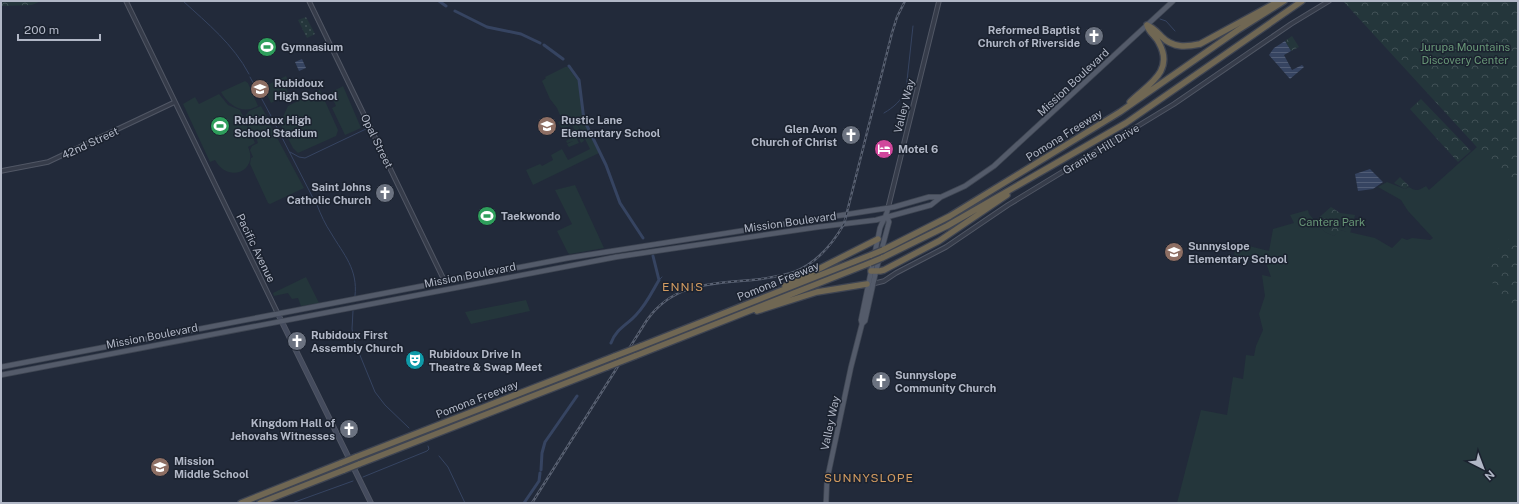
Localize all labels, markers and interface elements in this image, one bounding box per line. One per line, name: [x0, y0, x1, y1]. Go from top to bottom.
scale bar: [18, 16, 100, 42]
text: 200 m: [24, 23, 59, 37]
place label: Reformed Baptist Church of Riverside: [978, 24, 1080, 49]
church icon: Reformed Baptist Church of Riverside: [1083, 25, 1105, 47]
sports icon: Gymnasium: [256, 36, 278, 58]
place label: Gymnasium: [281, 41, 343, 53]
park label: Jurupa Mountains Discovery Center: [1420, 41, 1511, 66]
street label: Mission Boulevard: [1035, 46, 1111, 118]
place label: Rubidoux High School: [274, 77, 338, 102]
school or university icon: Rubidoux High School: [249, 78, 271, 100]
street label: Valley Way: [891, 78, 917, 134]
street label: Pomona Freeway: [1024, 107, 1104, 163]
street label: Opal Street: [359, 112, 395, 170]
place label: Rubidoux High School Stadium: [234, 114, 317, 139]
place label: Rustic Lane Elementary School: [561, 114, 661, 139]
sports icon: Rubidoux High School Stadium: [209, 115, 231, 137]
school or university icon: Rustic Lane Elementary School: [536, 115, 558, 137]
street label: Granite Hill Drive: [1061, 121, 1141, 177]
place label: Glen Avon Church of Christ: [751, 123, 837, 148]
church icon: Glen Avon Church of Christ: [840, 124, 862, 146]
street label: 42nd Street: [60, 125, 120, 161]
hotel icon: Motel 6: [873, 138, 895, 160]
place label: Motel 6: [898, 143, 938, 155]
place label: Saint Johns Catholic Church: [287, 181, 371, 206]
church icon: Saint Johns Catholic Church: [374, 182, 396, 204]
sports icon: Taekwondo: [476, 205, 498, 227]
place label: Taekwondo: [501, 210, 561, 222]
street label: Mission Boulevard: [743, 210, 837, 234]
street label: Pacific Avenue: [234, 212, 278, 284]
park label: Cantera Park: [1299, 216, 1365, 228]
place label: Sunnyslope Elementary School: [1188, 240, 1288, 265]
school or university icon: Sunnyslope Elementary School: [1163, 241, 1185, 263]
street label: Pomona Freeway: [735, 259, 821, 303]
street label: Mission Boulevard: [423, 260, 517, 290]
district label: ENNIS: [662, 280, 704, 294]
street label: Mission Boulevard: [105, 321, 199, 351]
place label: Rubidoux First Assembly Church: [311, 329, 403, 354]
church icon: Rubidoux First Assembly Church: [286, 330, 308, 352]
place label: Rubidoux Drive In Theatre & Swap Meet: [429, 348, 543, 373]
theatre icon: Rubidoux Drive In Theatre & Swap Meet: [404, 349, 426, 371]
place label: Sunnyslope Community Church: [895, 369, 996, 394]
church icon: Sunnyslope Community Church: [870, 370, 892, 392]
street label: Pomona Freeway: [434, 378, 520, 420]
street label: Valley Way: [818, 395, 842, 451]
place label: Kingdom Hall of Jehovahs Witnesses: [231, 417, 336, 442]
church icon: Kingdom Hall of Jehovahs Witnesses: [338, 418, 360, 440]
north arrow: [1463, 448, 1503, 488]
place label: Mission Middle School: [174, 455, 249, 480]
school or university icon: Mission Middle School: [149, 456, 171, 478]
text: N: [1482, 468, 1497, 483]
district label: SUNNYSLOPE: [824, 471, 914, 485]

